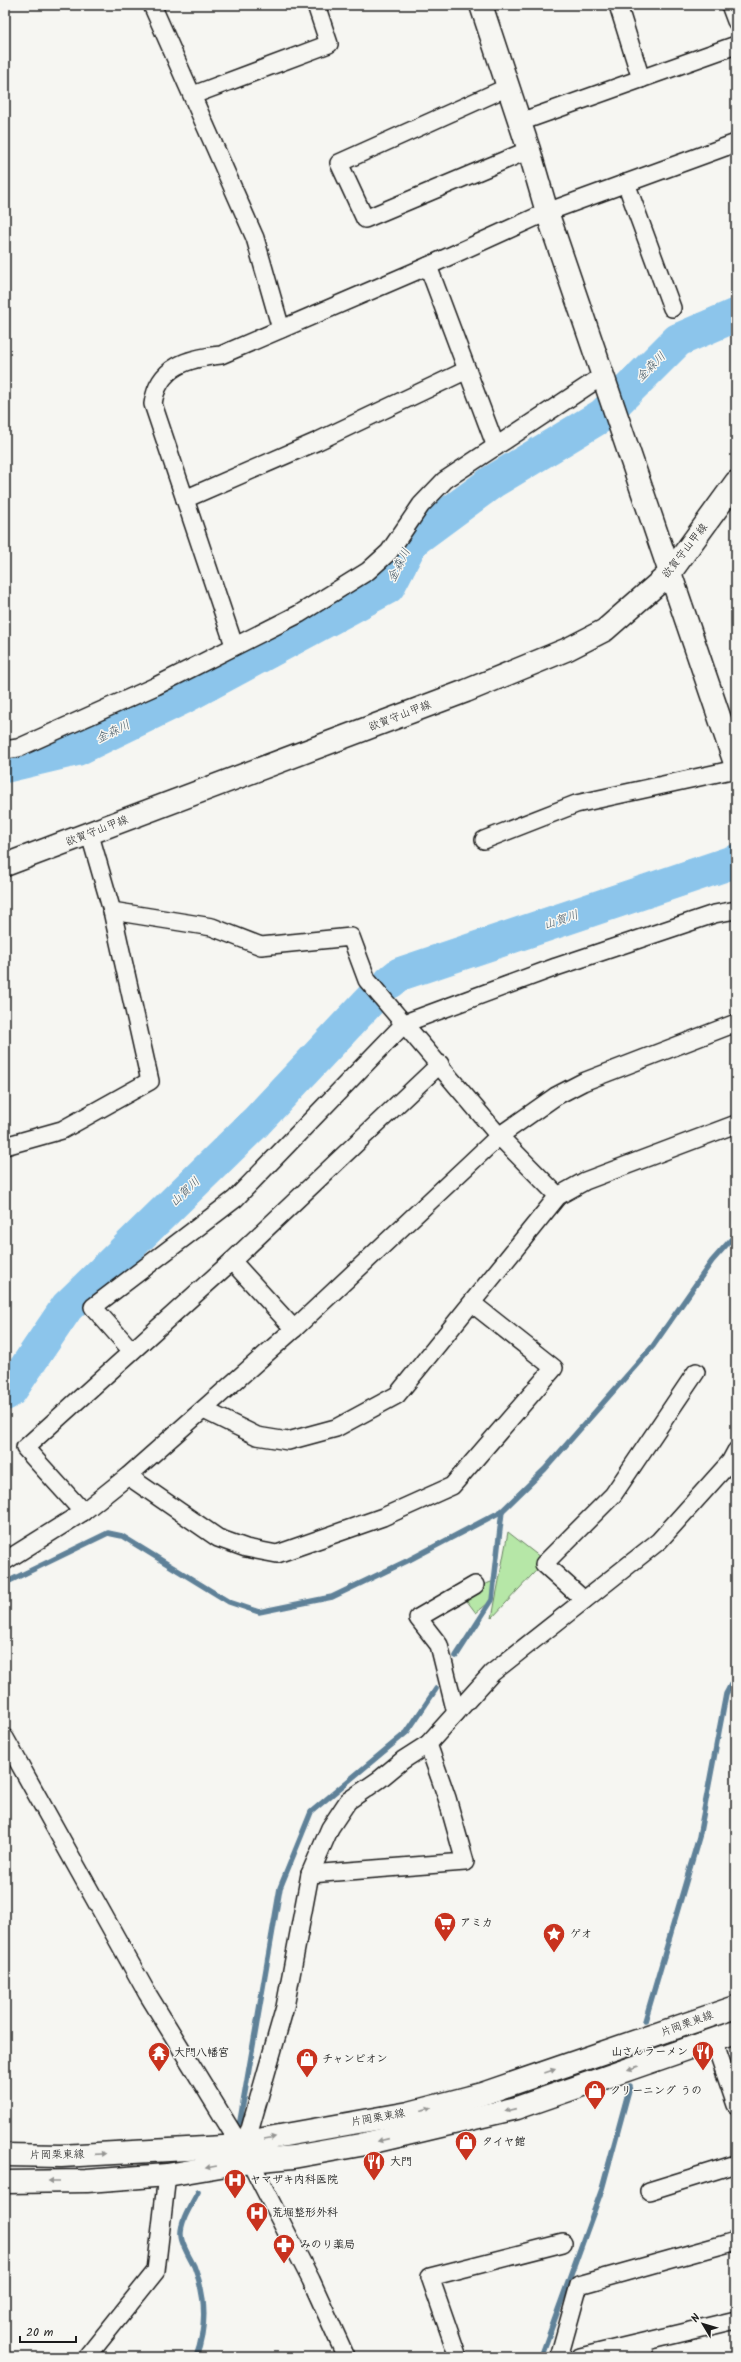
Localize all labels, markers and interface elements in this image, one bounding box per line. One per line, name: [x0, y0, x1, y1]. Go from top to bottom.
water label: 金森川: [632, 348, 670, 386]
street label: 欲賀守山甲線: [658, 519, 712, 583]
water label: 金森川: [382, 545, 416, 585]
street label: 欲賀守山甲線: [366, 696, 434, 736]
water label: 金森川: [93, 716, 133, 748]
street label: 欲賀守山甲線: [63, 811, 131, 851]
water label: 山賀川: [541, 905, 581, 935]
water label: 山賀川: [165, 1173, 205, 1211]
supermarket icon: アミカ: [432, 1910, 458, 1943]
place label: アミカ: [460, 1914, 493, 1932]
place icon: ゲオ: [541, 1921, 567, 1954]
place label: ゲオ: [570, 1925, 592, 1943]
street label: 片岡栗東線: [658, 2006, 716, 2042]
restaurant icon: 山さんラーメン: [690, 2039, 716, 2072]
temple icon: 大門八幡宮: [146, 2040, 172, 2073]
place label: 山さんラーメン: [611, 2043, 688, 2061]
place label: 大門八幡宮: [174, 2044, 229, 2062]
shop icon: チャンピオン: [294, 2046, 320, 2079]
place label: チャンピオン: [322, 2050, 388, 2068]
one-way arrow: [627, 2066, 639, 2072]
one-way arrow: [545, 2068, 557, 2074]
shop icon: クリーニング うの: [582, 2078, 608, 2111]
place label: クリーニング うの: [610, 2082, 702, 2100]
street label: 片岡栗東線: [349, 2104, 407, 2132]
one-way arrow: [420, 2105, 432, 2111]
one-way arrow: [504, 2107, 516, 2113]
shop icon: タイヤ館: [453, 2129, 479, 2162]
place label: タイヤ館: [482, 2133, 526, 2151]
one-way arrow: [264, 2134, 277, 2140]
one-way arrow: [377, 2137, 390, 2143]
street label: 片岡栗東線: [29, 2146, 85, 2164]
restaurant icon: 大門: [361, 2149, 387, 2182]
one-way arrow: [94, 2150, 106, 2157]
place label: 大門: [390, 2153, 412, 2171]
one-way arrow: [205, 2164, 217, 2170]
hospital icon: ヤマザキ内科医院: [222, 2167, 248, 2200]
place label: ヤマザキ内科医院: [250, 2171, 338, 2189]
one-way arrow: [47, 2178, 60, 2184]
hospital icon: 荒堀整形外科: [244, 2200, 270, 2233]
place label: 荒堀整形外科: [272, 2204, 338, 2222]
pharmacy icon: みのり薬局: [271, 2232, 297, 2265]
place label: みのり薬局: [300, 2236, 355, 2254]
north arrow: [683, 2304, 723, 2344]
text: N: [687, 2310, 705, 2327]
scale bar: [20, 2318, 76, 2344]
text: 20 m: [26, 2323, 54, 2342]

